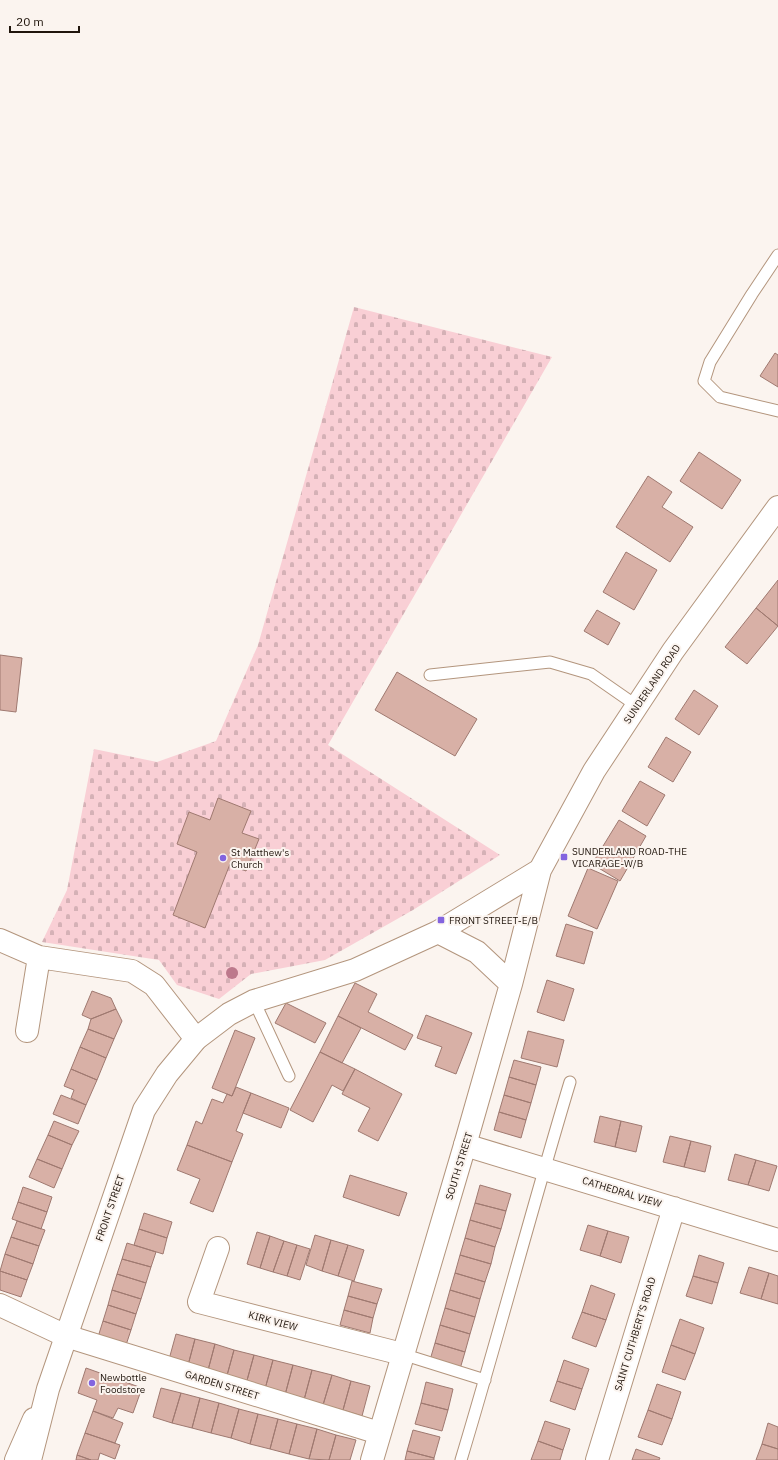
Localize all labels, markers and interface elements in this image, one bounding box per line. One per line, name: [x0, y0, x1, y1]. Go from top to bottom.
scale bar: [10, 8, 79, 34]
text: 20 m: [16, 14, 44, 29]
street label: SUNDERLAND ROAD: [621, 642, 683, 726]
place label: SUNDERLAND ROAD-THE VICARAGE-W/B: [572, 845, 687, 870]
place label: St Matthew's Church: [231, 846, 289, 871]
marker: SUNDERLAND ROAD-THE VICARAGE-W/B: [559, 852, 569, 862]
marker: St Matthew's Church: [218, 853, 228, 863]
place label: FRONT STREET-E/B: [449, 914, 538, 927]
marker: FRONT STREET-E/B: [436, 915, 446, 925]
street label: SOUTH STREET: [443, 1130, 476, 1201]
street label: FRONT STREET: [93, 1173, 128, 1243]
street label: CATHEDRAL VIEW: [581, 1174, 663, 1210]
street label: SAINT CUTHBERT'S ROAD: [611, 1275, 659, 1393]
street label: KIRK VIEW: [247, 1308, 299, 1334]
street label: GARDEN STREET: [183, 1368, 261, 1403]
place label: Newbottle Foodstore: [100, 1371, 147, 1396]
marker: Newbottle Foodstore: [87, 1378, 97, 1388]

